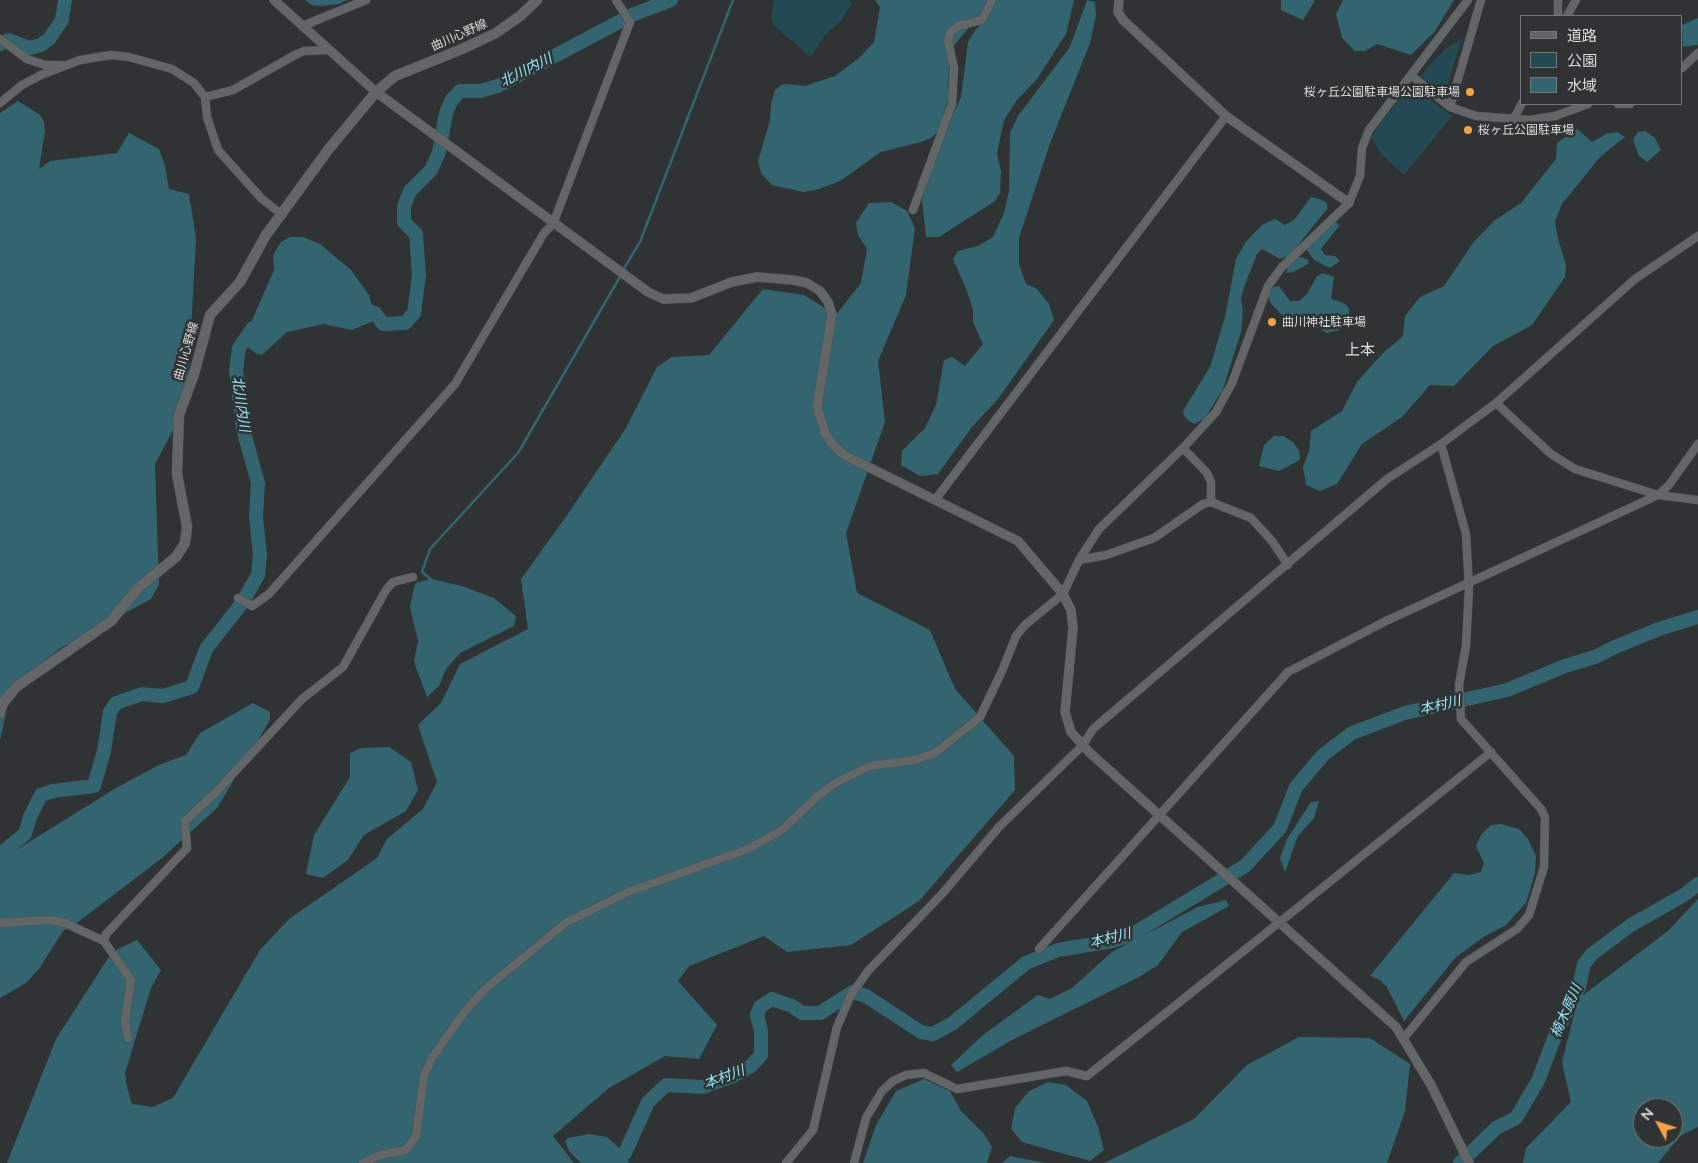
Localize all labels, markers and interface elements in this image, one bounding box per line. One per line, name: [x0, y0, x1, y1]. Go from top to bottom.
legend: [1520, 15, 1683, 105]
street label: 曲川心野線: [429, 16, 489, 54]
text: 道路: [1567, 26, 1597, 44]
water label: 北川内川: [497, 50, 555, 90]
text: 公園: [1567, 51, 1597, 69]
text: 水域: [1567, 76, 1597, 94]
place label: 桜ヶ丘公園駐車場公園駐車場: [1304, 85, 1460, 99]
marker: 桜ヶ丘公園駐車場公園駐車場: [1464, 86, 1476, 98]
place label: 桜ヶ丘公園駐車場: [1478, 123, 1574, 137]
marker: 桜ヶ丘公園駐車場: [1462, 124, 1474, 136]
place label: 曲川神社駐車場: [1282, 315, 1366, 329]
marker: 曲川神社駐車場: [1266, 316, 1278, 328]
street label: 曲川心野線: [171, 320, 201, 382]
district label: 上本: [1345, 341, 1375, 359]
water label: 北川内川: [229, 375, 253, 433]
water label: 本村川: [1418, 692, 1462, 718]
water label: 本村川: [1088, 925, 1132, 951]
water label: 楠木原川: [1547, 982, 1585, 1040]
water label: 本村川: [701, 1062, 747, 1092]
north arrow: [1633, 1098, 1683, 1148]
text: N: [1637, 1104, 1657, 1123]

